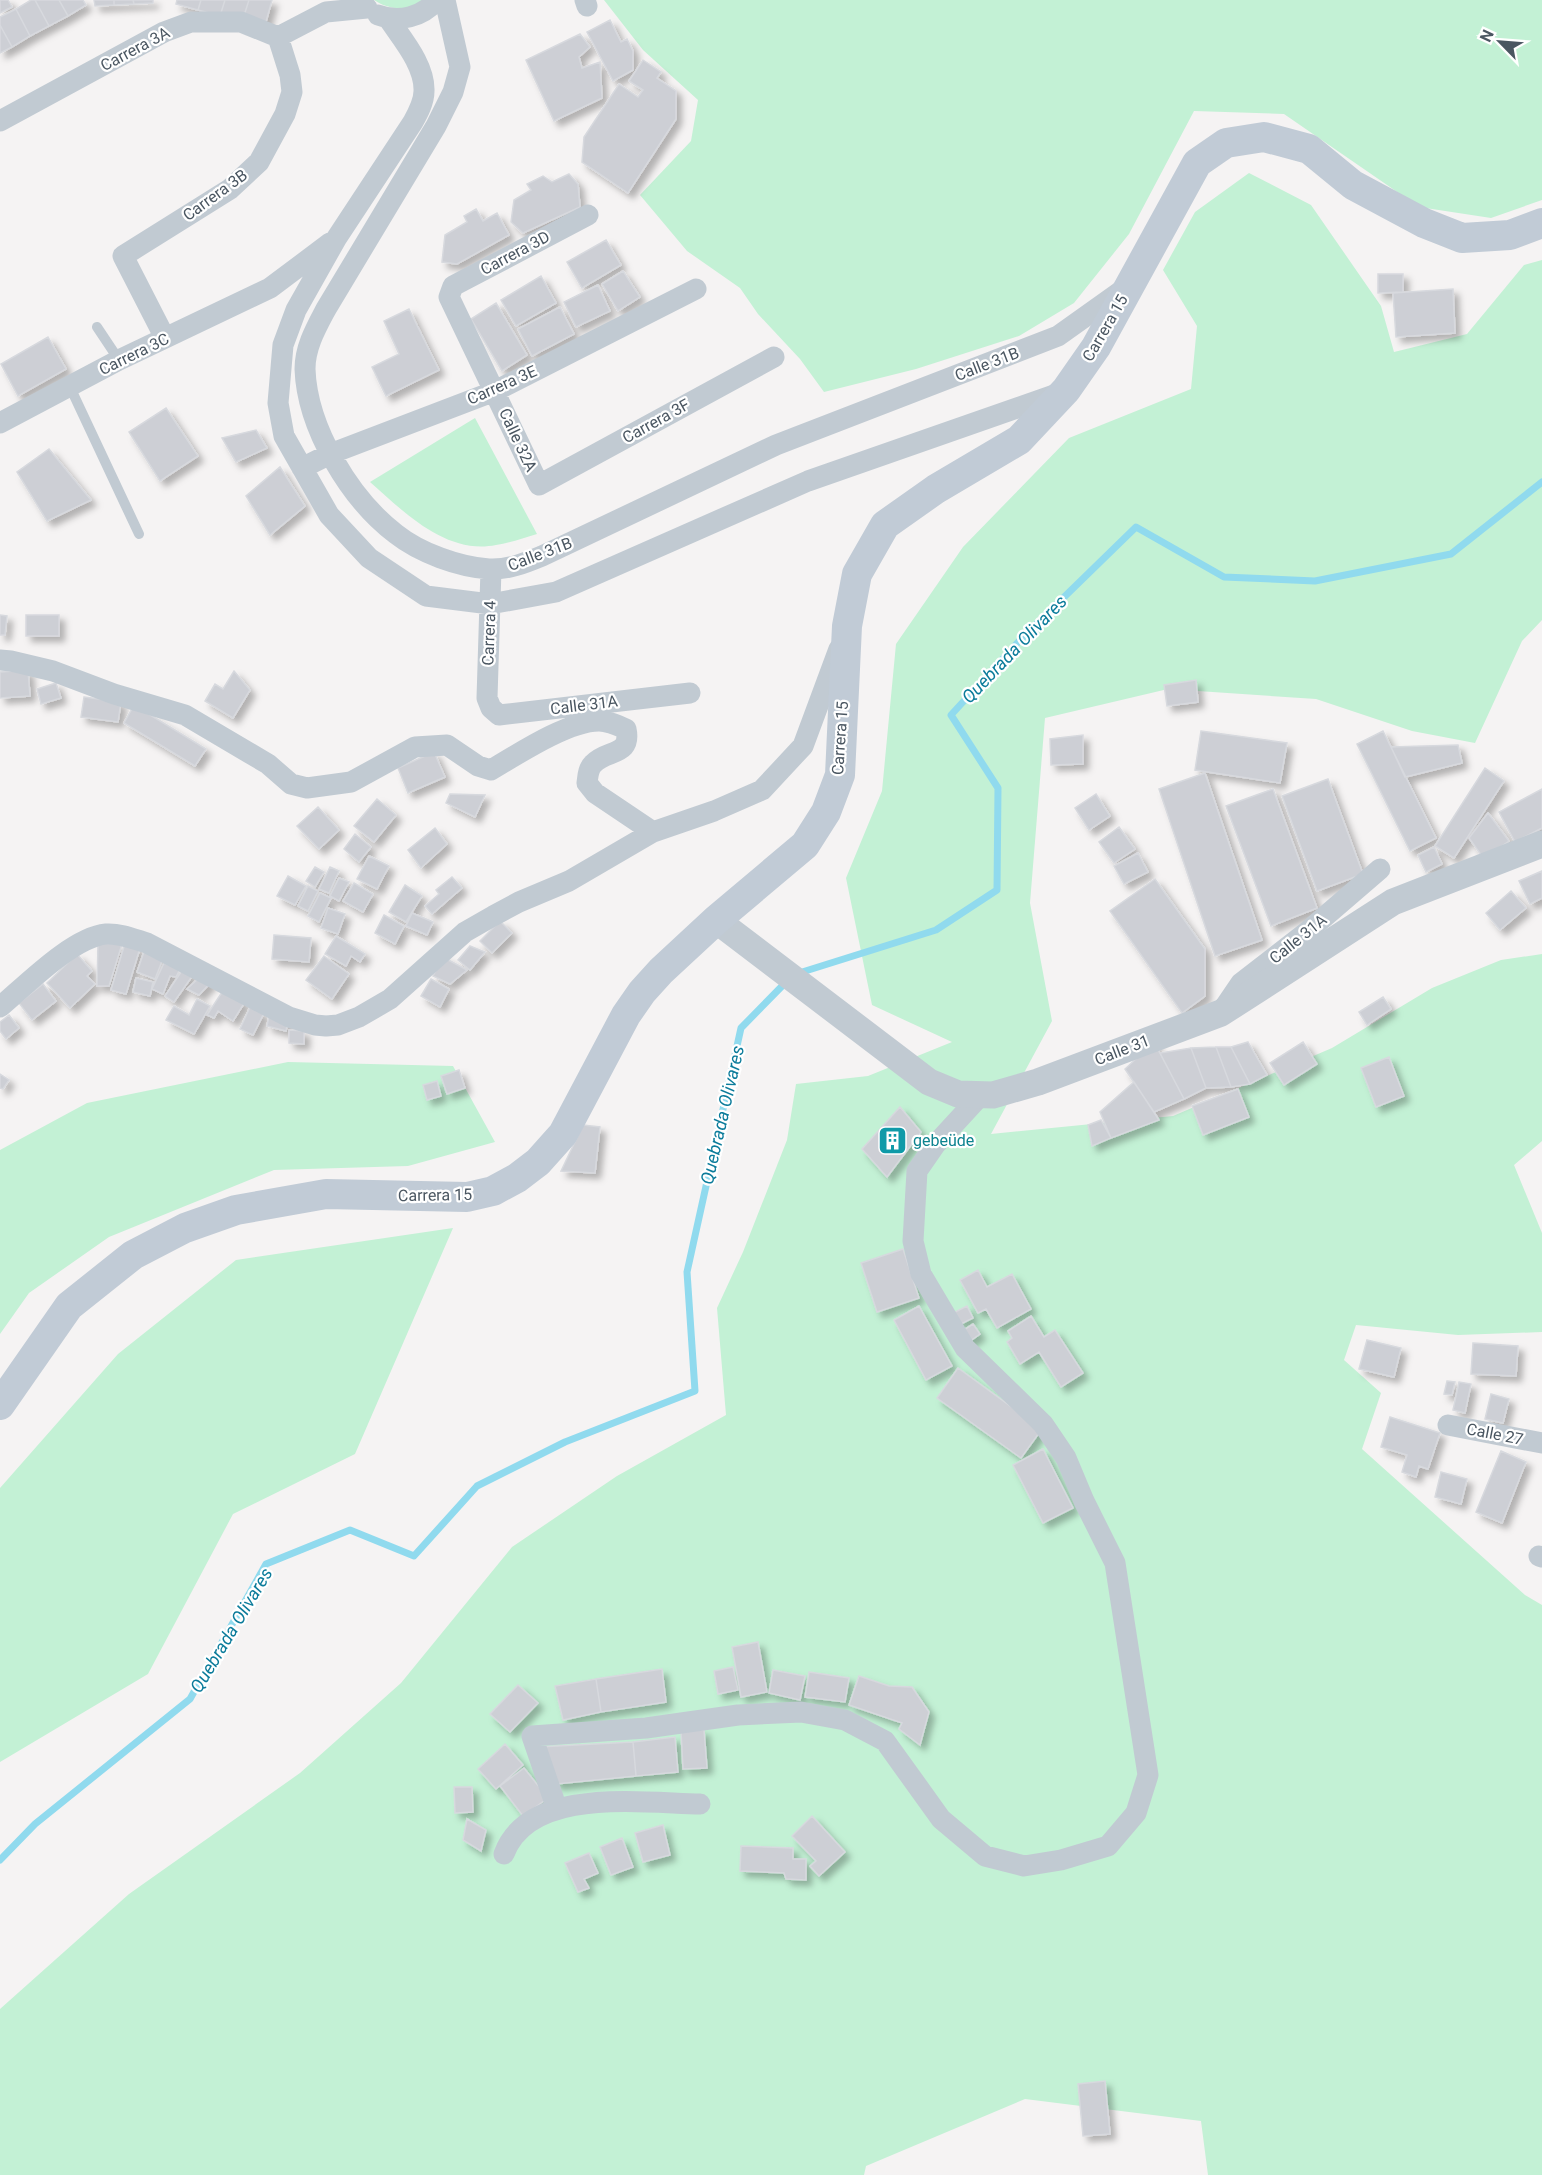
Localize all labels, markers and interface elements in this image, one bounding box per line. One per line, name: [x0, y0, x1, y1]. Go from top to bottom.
north arrow: [1470, 12, 1530, 72]
street label: Carrera 3A: [97, 23, 173, 75]
text: N: [1476, 27, 1498, 45]
street label: Carrera 3B: [179, 165, 251, 225]
street label: Carrera 3D: [477, 227, 553, 279]
street label: Carrera 15: [1078, 291, 1132, 365]
street label: Carrera 3C: [96, 329, 172, 379]
street label: Calle 31B: [952, 343, 1022, 385]
street label: Carrera 3E: [464, 361, 540, 409]
street label: Carrera 3F: [619, 395, 693, 447]
street label: Calle 32A: [495, 405, 541, 475]
street label: Calle 31B: [505, 533, 575, 575]
water label: Quebrada Olivares: [957, 591, 1071, 707]
street label: Carrera 4: [478, 600, 500, 666]
street label: Calle 31A: [549, 691, 619, 719]
street label: Carrera 15: [828, 700, 852, 776]
street label: Calle 31A: [1266, 910, 1331, 968]
street label: Calle 31: [1092, 1031, 1152, 1069]
water label: Quebrada Olivares: [696, 1044, 748, 1186]
building icon: gebeüde: [876, 1124, 908, 1156]
place label: gebeüde: [913, 1131, 974, 1150]
street label: Carrera 15: [398, 1185, 472, 1205]
street label: Calle 27: [1465, 1419, 1525, 1449]
water label: Quebrada Olivares: [185, 1564, 277, 1696]

